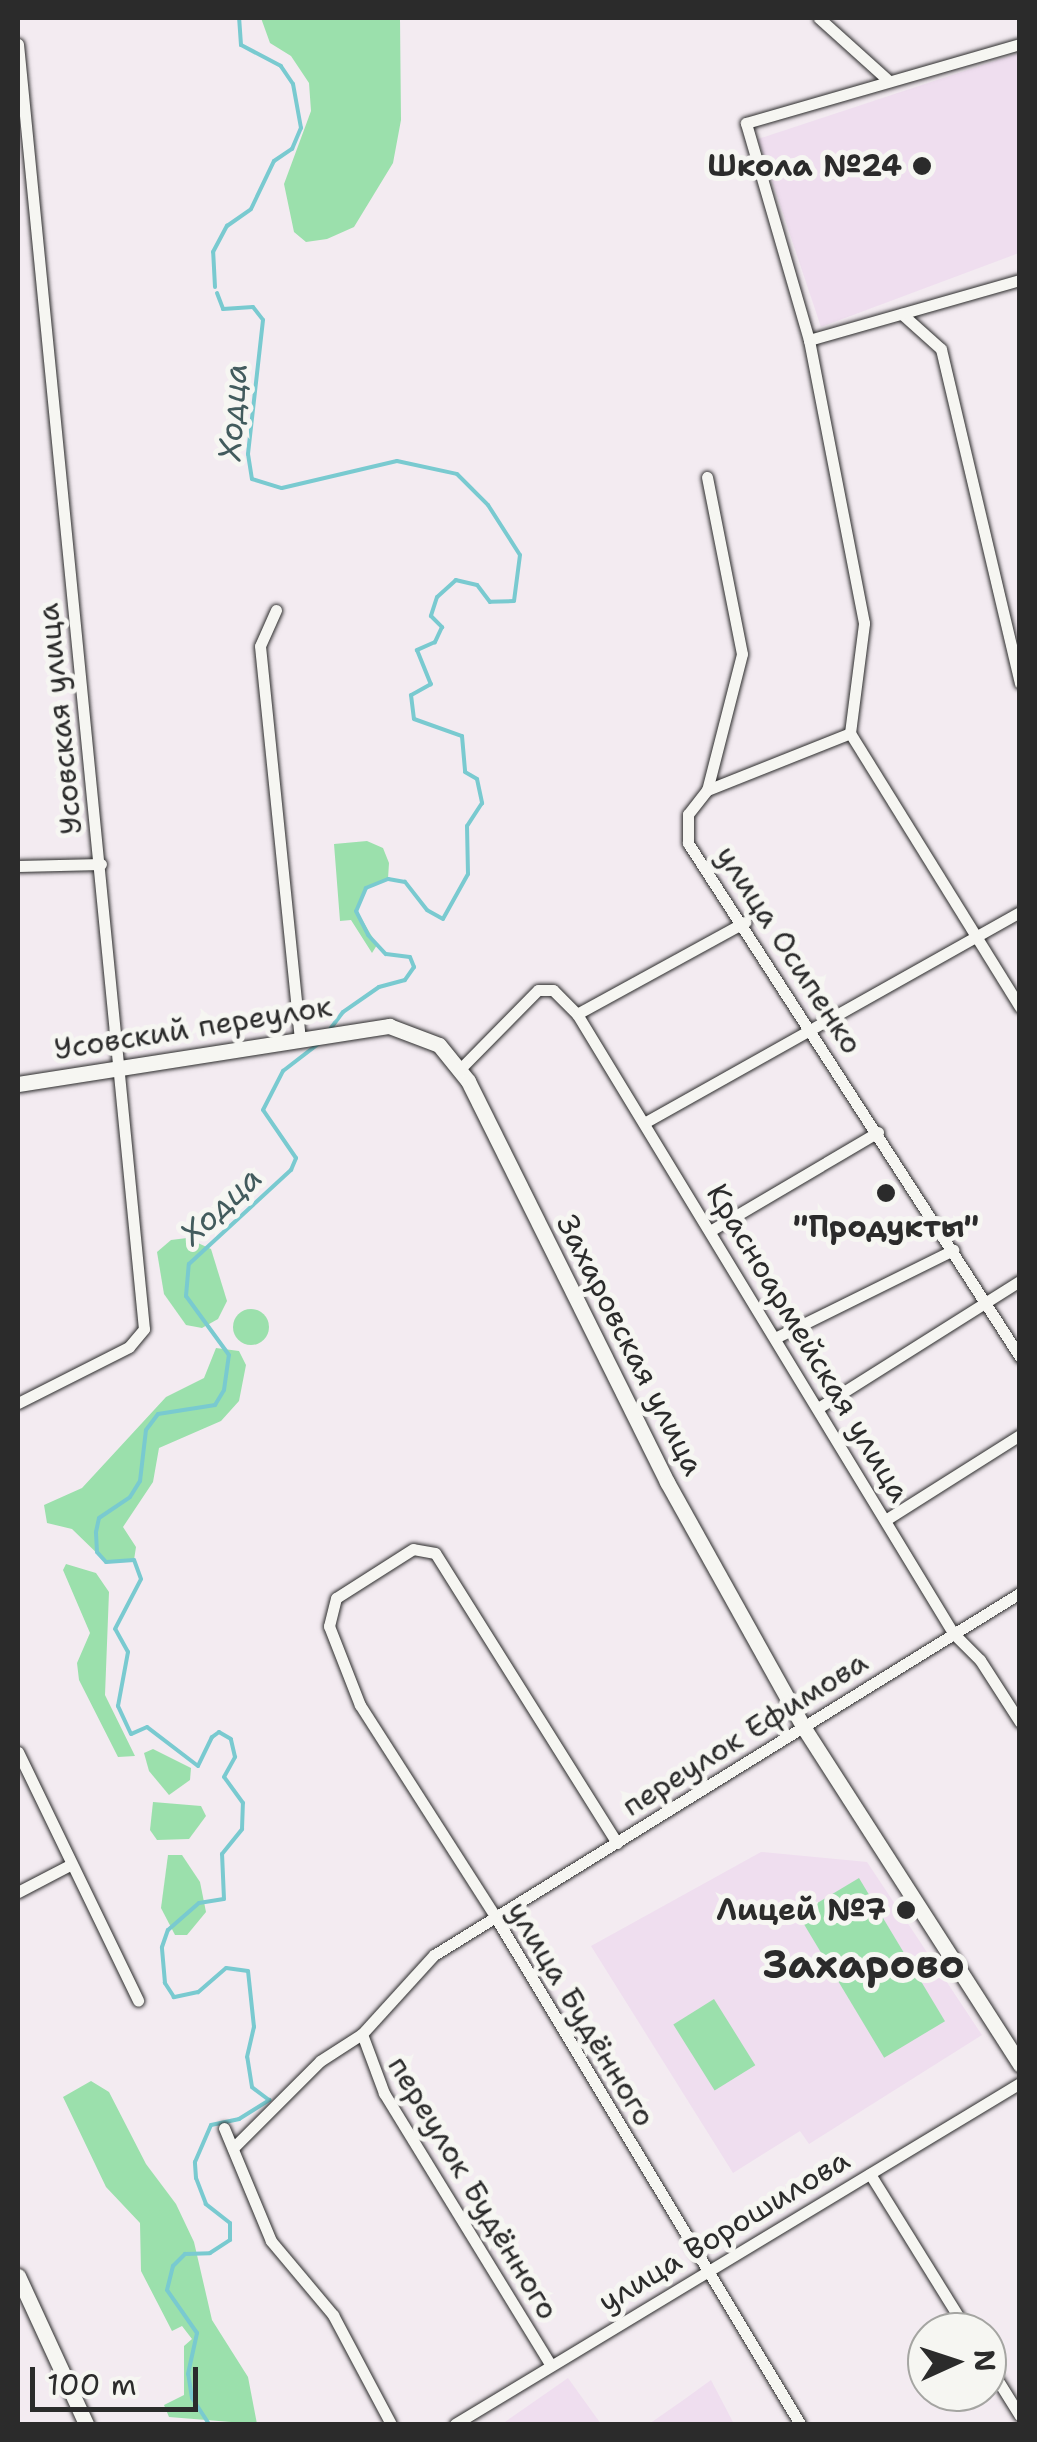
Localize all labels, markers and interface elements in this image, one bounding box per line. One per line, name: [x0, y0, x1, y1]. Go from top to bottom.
place label: Школа №24: [708, 148, 902, 184]
marker: Школа №24: [911, 155, 933, 177]
water label: Ходца: [210, 362, 256, 462]
street label: Усовская улица: [30, 602, 90, 836]
street label: улица Осипенко: [708, 839, 870, 1061]
street label: Усовский переулок: [51, 988, 335, 1068]
water label: Ходца: [172, 1159, 270, 1253]
street label: Красноармейская улица: [699, 1177, 917, 1509]
marker: "Продукты": [875, 1182, 897, 1204]
street label: Захаровская улица: [549, 1209, 711, 1481]
place label: "Продукты": [793, 1209, 979, 1245]
street label: переулок Ефимова: [616, 1644, 874, 1824]
place label: Лицей №7: [716, 1892, 886, 1928]
street label: улица Будённого: [500, 1895, 662, 2133]
marker: Лицей №7: [895, 1899, 917, 1921]
district label: Захарово: [763, 1940, 965, 1988]
street label: переулок Будённого: [380, 2050, 566, 2326]
street label: улица Ворошилова: [592, 2142, 856, 2320]
north arrow: [907, 2312, 1007, 2412]
scale bar: [35, 2347, 202, 2409]
text: N: [965, 2348, 1005, 2373]
text: 100 m: [47, 2364, 137, 2405]

